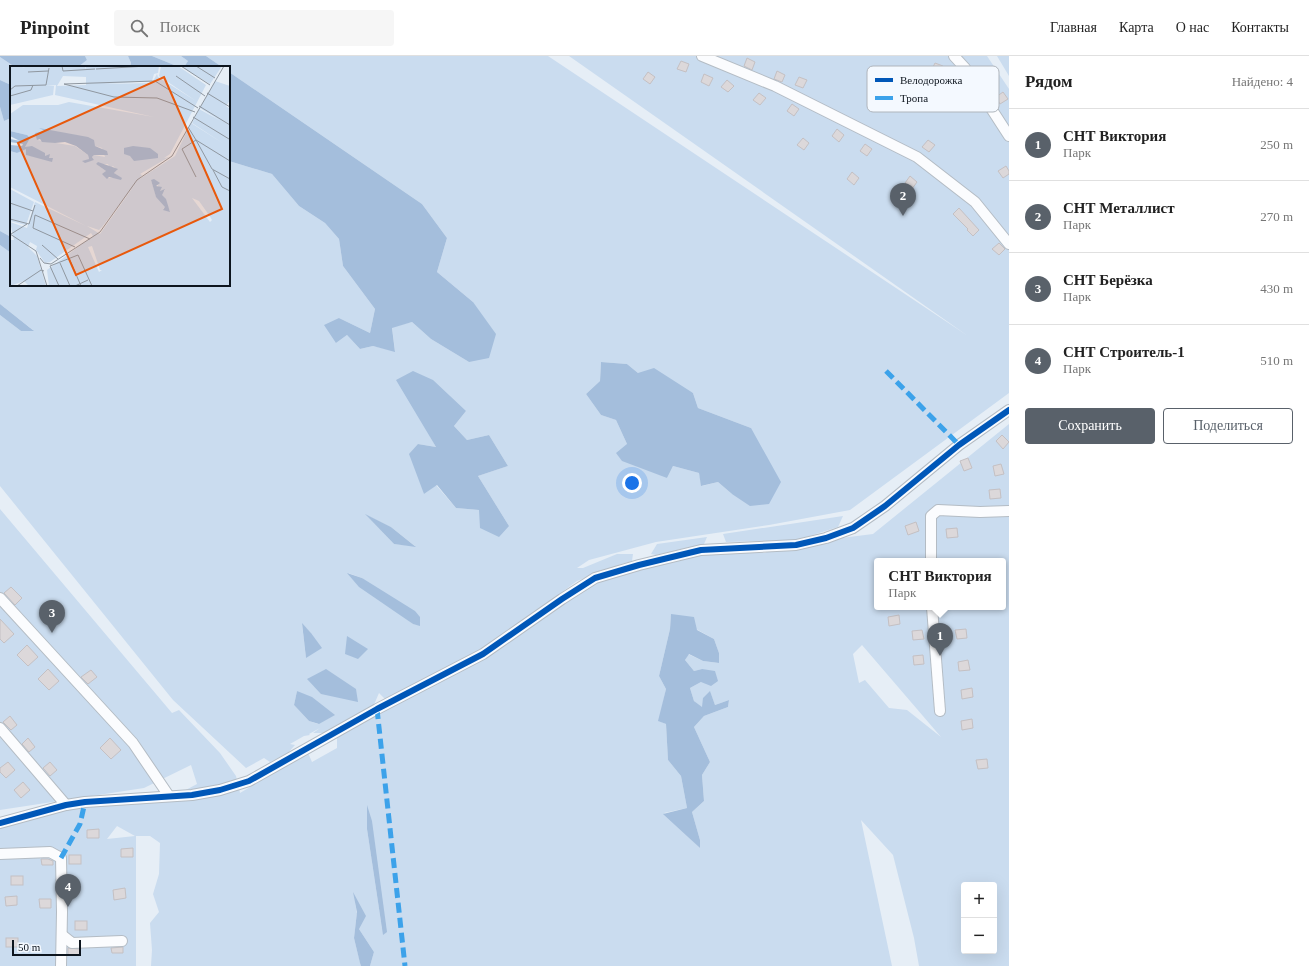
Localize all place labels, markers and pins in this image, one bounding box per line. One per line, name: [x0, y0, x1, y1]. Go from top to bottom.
pin: 2: [890, 183, 916, 216]
pin: 3: [39, 600, 65, 633]
pin: 1: [927, 623, 953, 656]
pin: 4: [55, 874, 81, 907]

